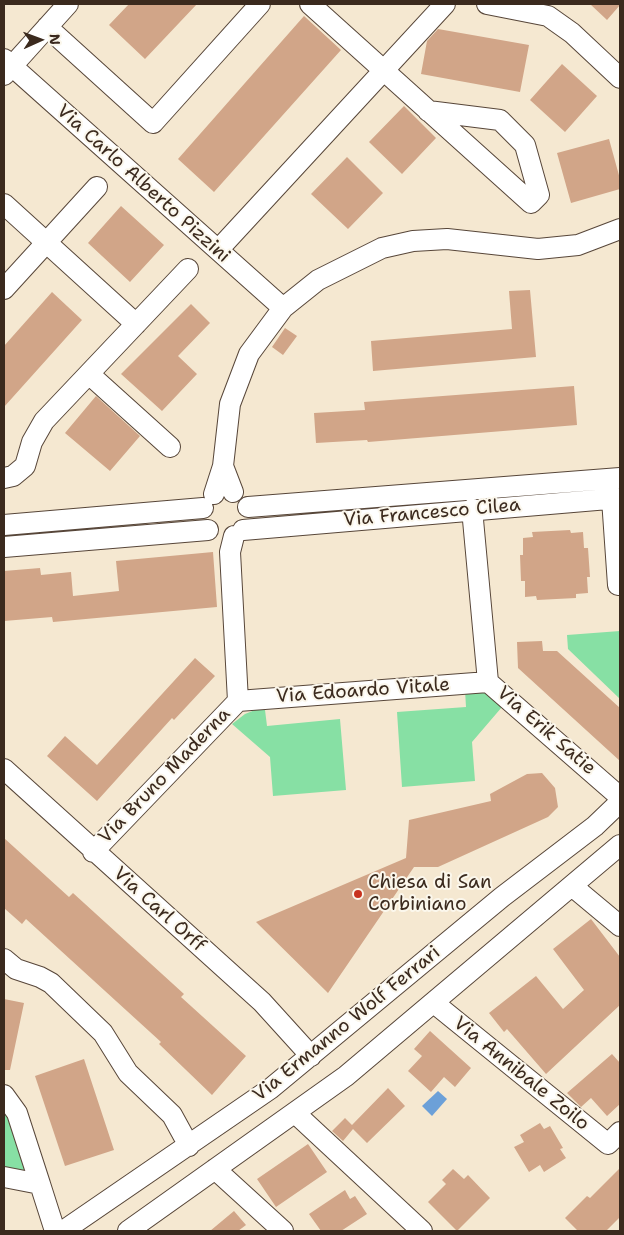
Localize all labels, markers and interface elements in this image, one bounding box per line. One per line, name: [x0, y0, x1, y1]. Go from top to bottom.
north arrow: [15, 15, 65, 65]
text: N: [46, 34, 64, 45]
street label: Via Carlo Alberto Pizzini: [52, 100, 234, 268]
street label: Via Francesco Cilea: [342, 494, 522, 532]
street label: Via Edoardo Vitale: [275, 674, 451, 708]
street label: Via Erik Satie: [492, 682, 600, 780]
street label: Via Bruno Maderna: [94, 703, 236, 849]
street label: Via Carl Orff: [108, 863, 210, 957]
place label: Chiesa di San Corbiniano: [368, 872, 492, 916]
marker: Chiesa di San Corbiniano: [352, 888, 364, 900]
street label: Via Ermanno Wolf Ferrari: [249, 941, 445, 1107]
street label: Via Annibale Zoilo: [449, 1012, 593, 1136]

